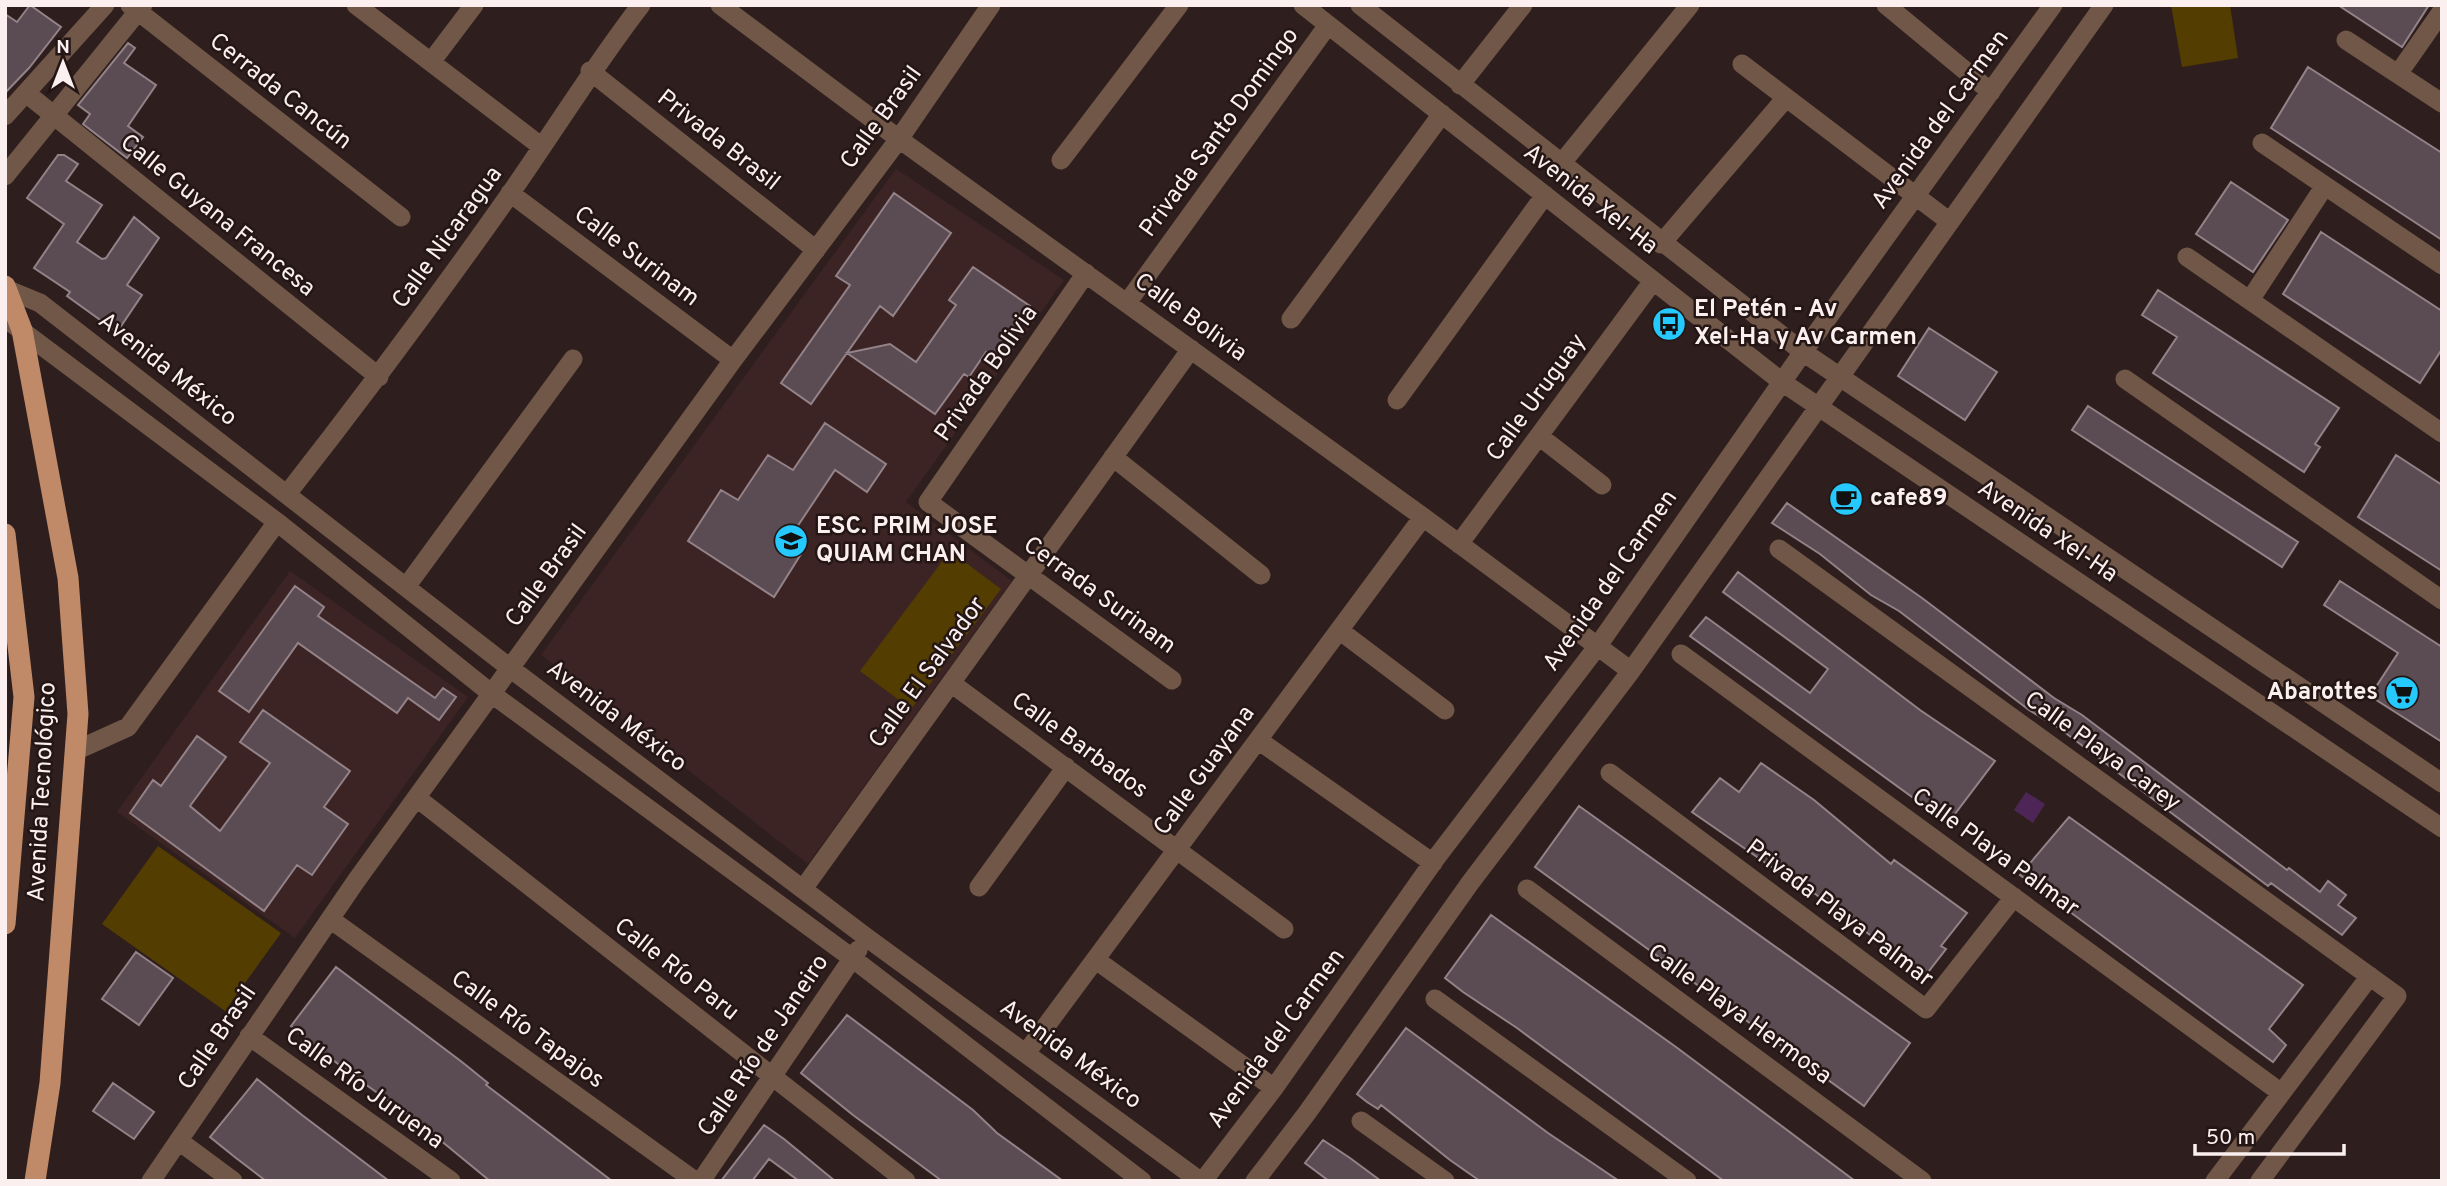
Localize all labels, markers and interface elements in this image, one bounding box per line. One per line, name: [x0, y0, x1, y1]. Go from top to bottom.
street label: Privada Santo Domingo: [1134, 22, 1306, 244]
street label: Avenida del Carmen: [1866, 24, 2016, 216]
street label: Cerrada Cancún: [203, 27, 357, 157]
north arrow: [28, 28, 98, 98]
text: N: [56, 36, 70, 60]
street label: Calle Brasil: [835, 61, 929, 175]
street label: Privada Brasil: [651, 84, 785, 198]
street label: Calle Guyana Francesa: [113, 128, 321, 304]
street label: Avenida Xel-Ha: [1517, 138, 1663, 262]
street label: Calle Nicaragua: [386, 161, 510, 315]
street label: Calle Surinam: [567, 200, 705, 314]
street label: Calle Bolivia: [1128, 267, 1252, 369]
place label: El Petén - Av Xel-Ha y Av Carmen: [1694, 295, 1917, 353]
street label: Privada Bolivia: [929, 300, 1045, 448]
bus stop icon: El Petén - Av Xel-Ha y Av Carmen: [1650, 305, 1688, 343]
street label: Avenida México: [92, 306, 242, 434]
street label: Calle Uruguay: [1481, 328, 1593, 468]
street label: Avenida Xel-Ha: [1971, 474, 2123, 590]
cafe icon: cafe89: [1827, 480, 1865, 518]
street label: Avenida del Carmen: [1537, 484, 1685, 678]
place label: cafe89: [1870, 484, 1948, 514]
place label: ESC. PRIM JOSE QUIAM CHAN: [816, 512, 998, 570]
street label: Calle Brasil: [500, 519, 594, 633]
school or university icon: ESC. PRIM JOSE QUIAM CHAN: [772, 522, 810, 560]
street label: Cerrada Surinam: [1017, 530, 1181, 662]
street label: Calle El Salvador: [863, 591, 993, 755]
street label: Avenida México: [540, 654, 692, 780]
supermarket icon: Abarottes: [2383, 674, 2421, 712]
place label: Abarottes: [2267, 678, 2378, 708]
street label: Avenida Tecnológico: [22, 681, 64, 903]
street label: Calle Playa Carey: [2018, 685, 2186, 819]
street label: Calle Barbados: [1005, 686, 1153, 806]
street label: Calle Guayana: [1148, 700, 1262, 842]
street label: Calle Playa Palmar: [1905, 782, 2085, 924]
street label: Privada Playa Palmar: [1739, 833, 1939, 995]
street label: Calle Río Paru: [607, 912, 745, 1028]
street label: Calle Playa Hermosa: [1641, 938, 1837, 1092]
street label: Avenida del Carmen: [1202, 943, 1352, 1135]
street label: Calle Río de Janeiro: [692, 949, 836, 1143]
street label: Calle Río Tapajos: [444, 964, 610, 1096]
street label: Calle Brasil: [172, 980, 264, 1096]
street label: Avenida México: [993, 993, 1147, 1117]
street label: Calle Río Juruena: [279, 1021, 449, 1157]
scale bar: [2195, 1112, 2344, 1156]
text: 50 m: [2206, 1125, 2255, 1152]

